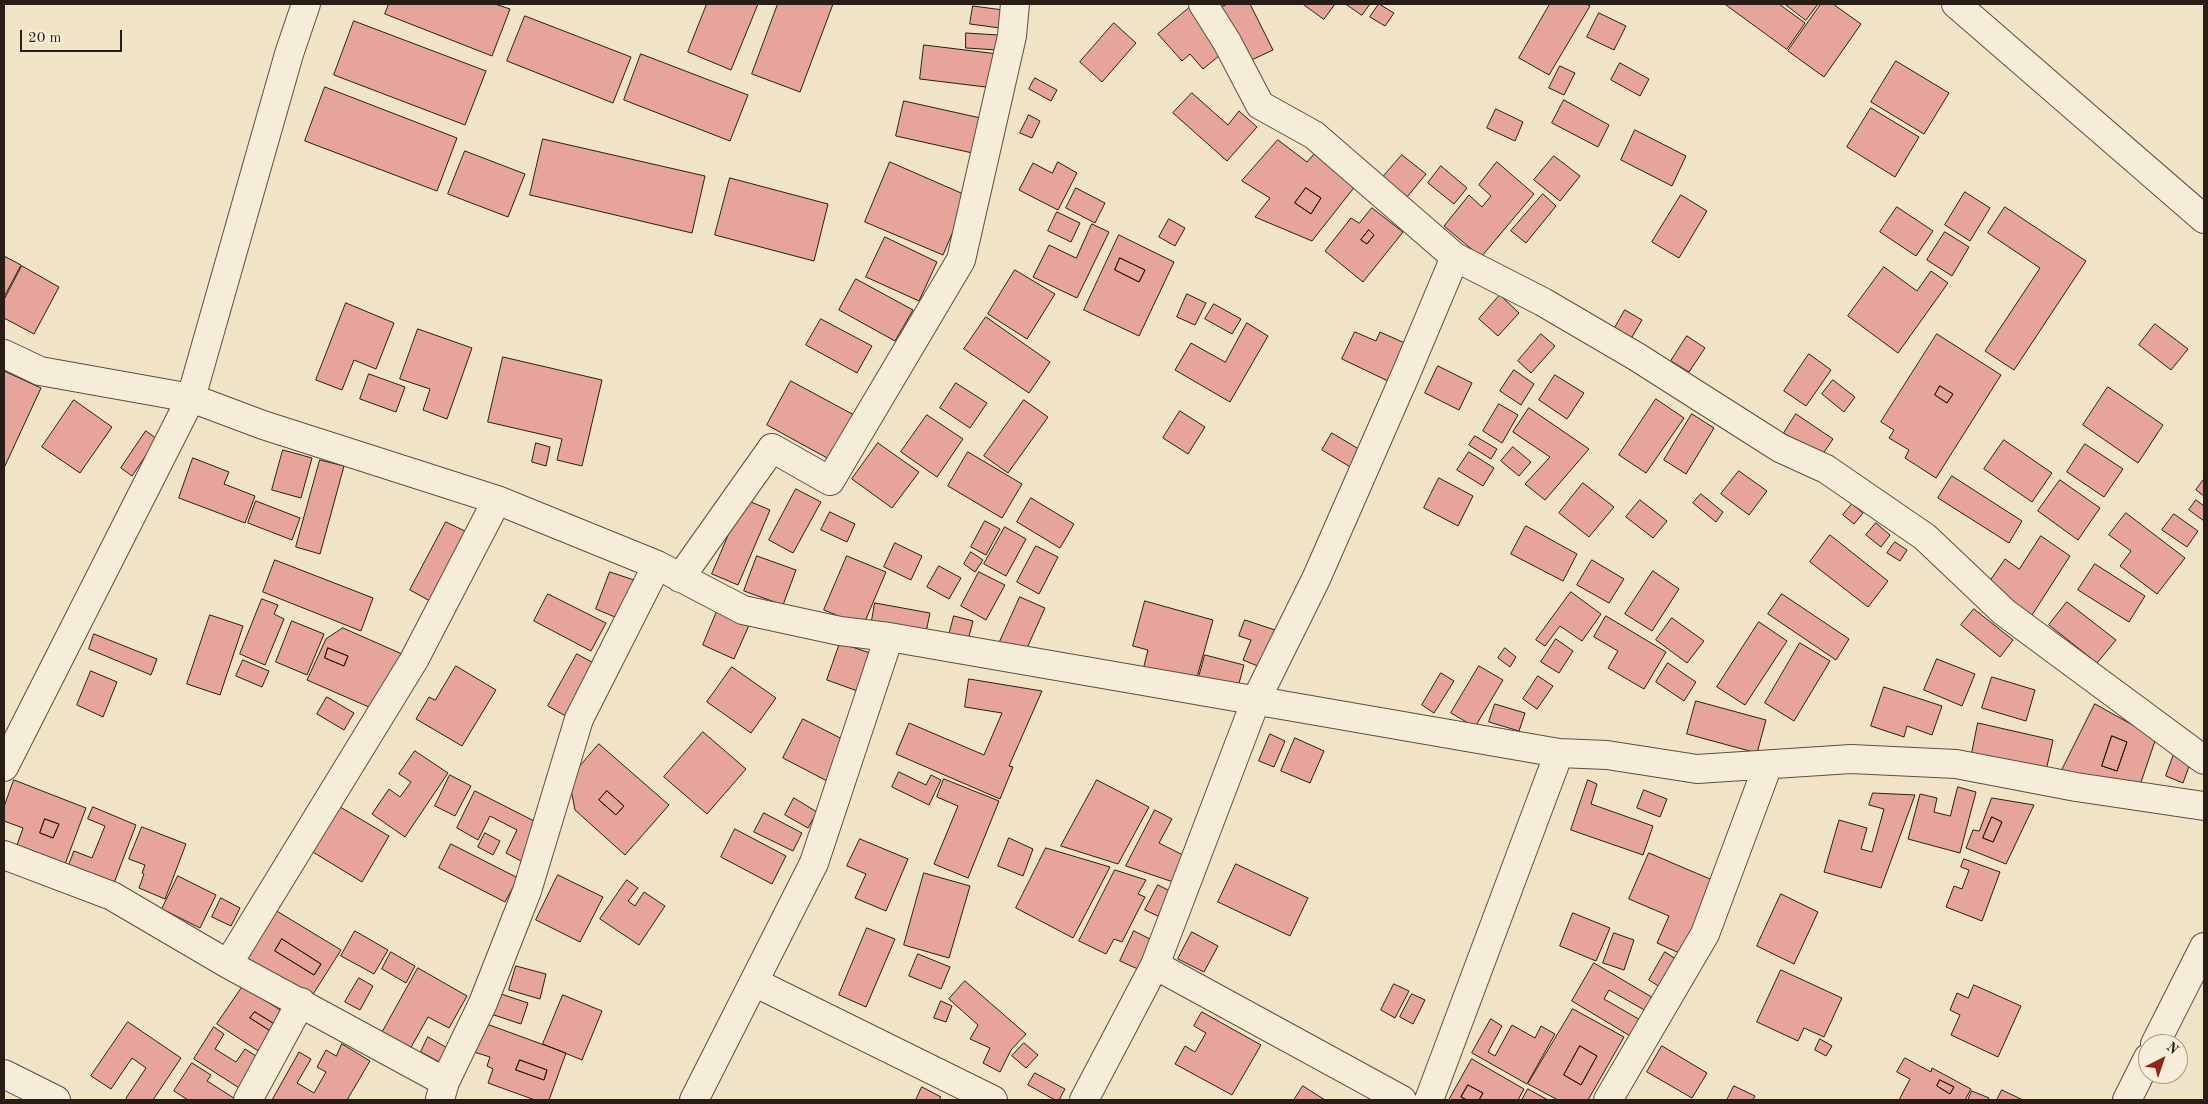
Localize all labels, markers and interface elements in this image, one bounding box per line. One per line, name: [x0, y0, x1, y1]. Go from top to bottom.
scale bar: [22, 20, 125, 52]
text: 20 m: [28, 31, 62, 46]
north arrow: [2138, 1034, 2188, 1084]
text: N: [2164, 1040, 2181, 1057]

